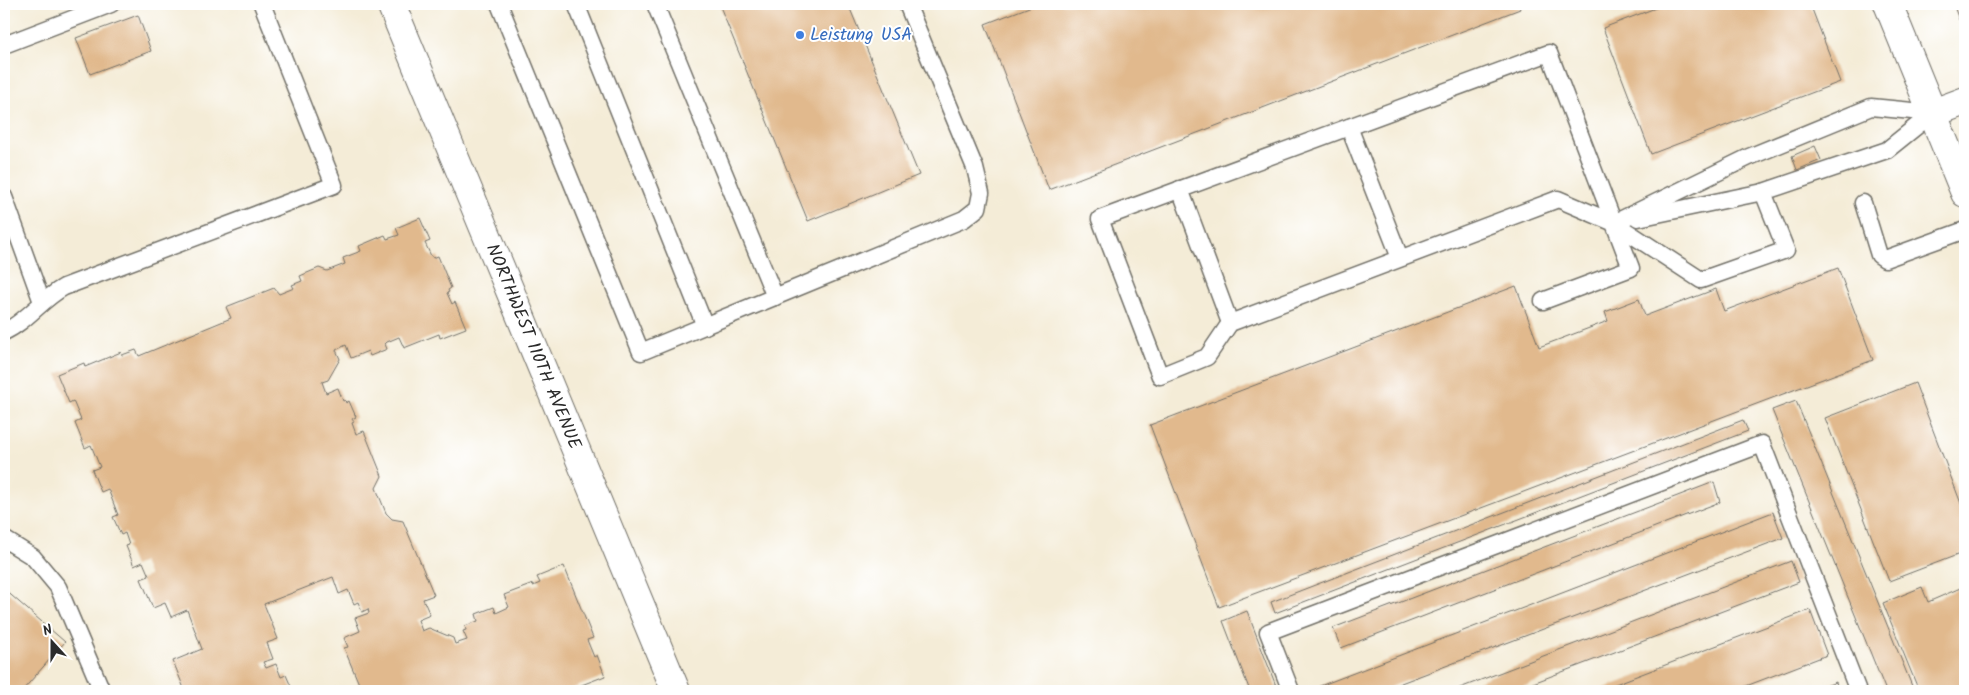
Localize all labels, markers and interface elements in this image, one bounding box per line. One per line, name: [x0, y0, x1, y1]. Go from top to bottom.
place label: Leistung USA: [810, 21, 912, 50]
marker: Leistung USA: [794, 29, 806, 41]
street label: NORTHWEST 110TH AVENUE: [478, 239, 589, 454]
north arrow: [28, 618, 78, 668]
text: N: [40, 619, 56, 643]

